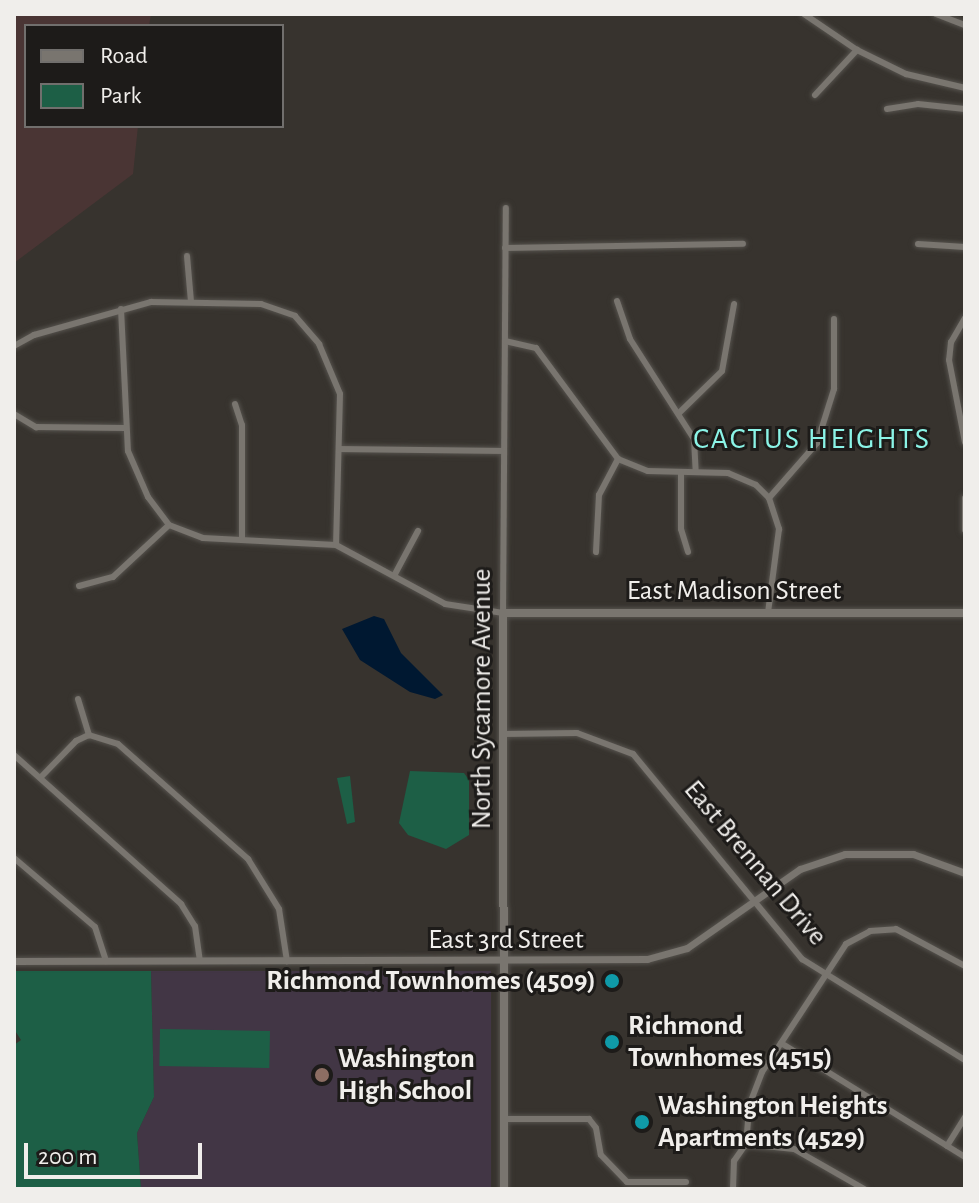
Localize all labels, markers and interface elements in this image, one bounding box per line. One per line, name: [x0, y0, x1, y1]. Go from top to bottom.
legend: [24, 24, 284, 128]
text: Road: [100, 44, 148, 68]
text: Park: [100, 84, 141, 108]
district label: CACTUS HEIGHTS: [693, 421, 931, 457]
street label: North Sycamore Avenue: [465, 569, 499, 829]
street label: East Madison Street: [627, 574, 841, 608]
street label: East Brennan Drive: [676, 774, 834, 952]
street label: East 3rd Street: [428, 923, 584, 957]
place label: Richmond Townhomes (4509): [266, 964, 596, 998]
marker: Richmond Townhomes (4509): [603, 972, 621, 990]
place label: Richmond Townhomes (4515): [628, 1009, 833, 1075]
marker: Richmond Townhomes (4515): [603, 1033, 621, 1051]
place label: Washington High School: [338, 1042, 475, 1108]
marker: Washington High School: [313, 1066, 331, 1084]
place label: Washington Heights Apartments (4529): [658, 1089, 888, 1155]
marker: Washington Heights Apartments (4529): [633, 1113, 651, 1131]
scale bar: [28, 1127, 206, 1177]
text: 200 m: [38, 1145, 97, 1169]

